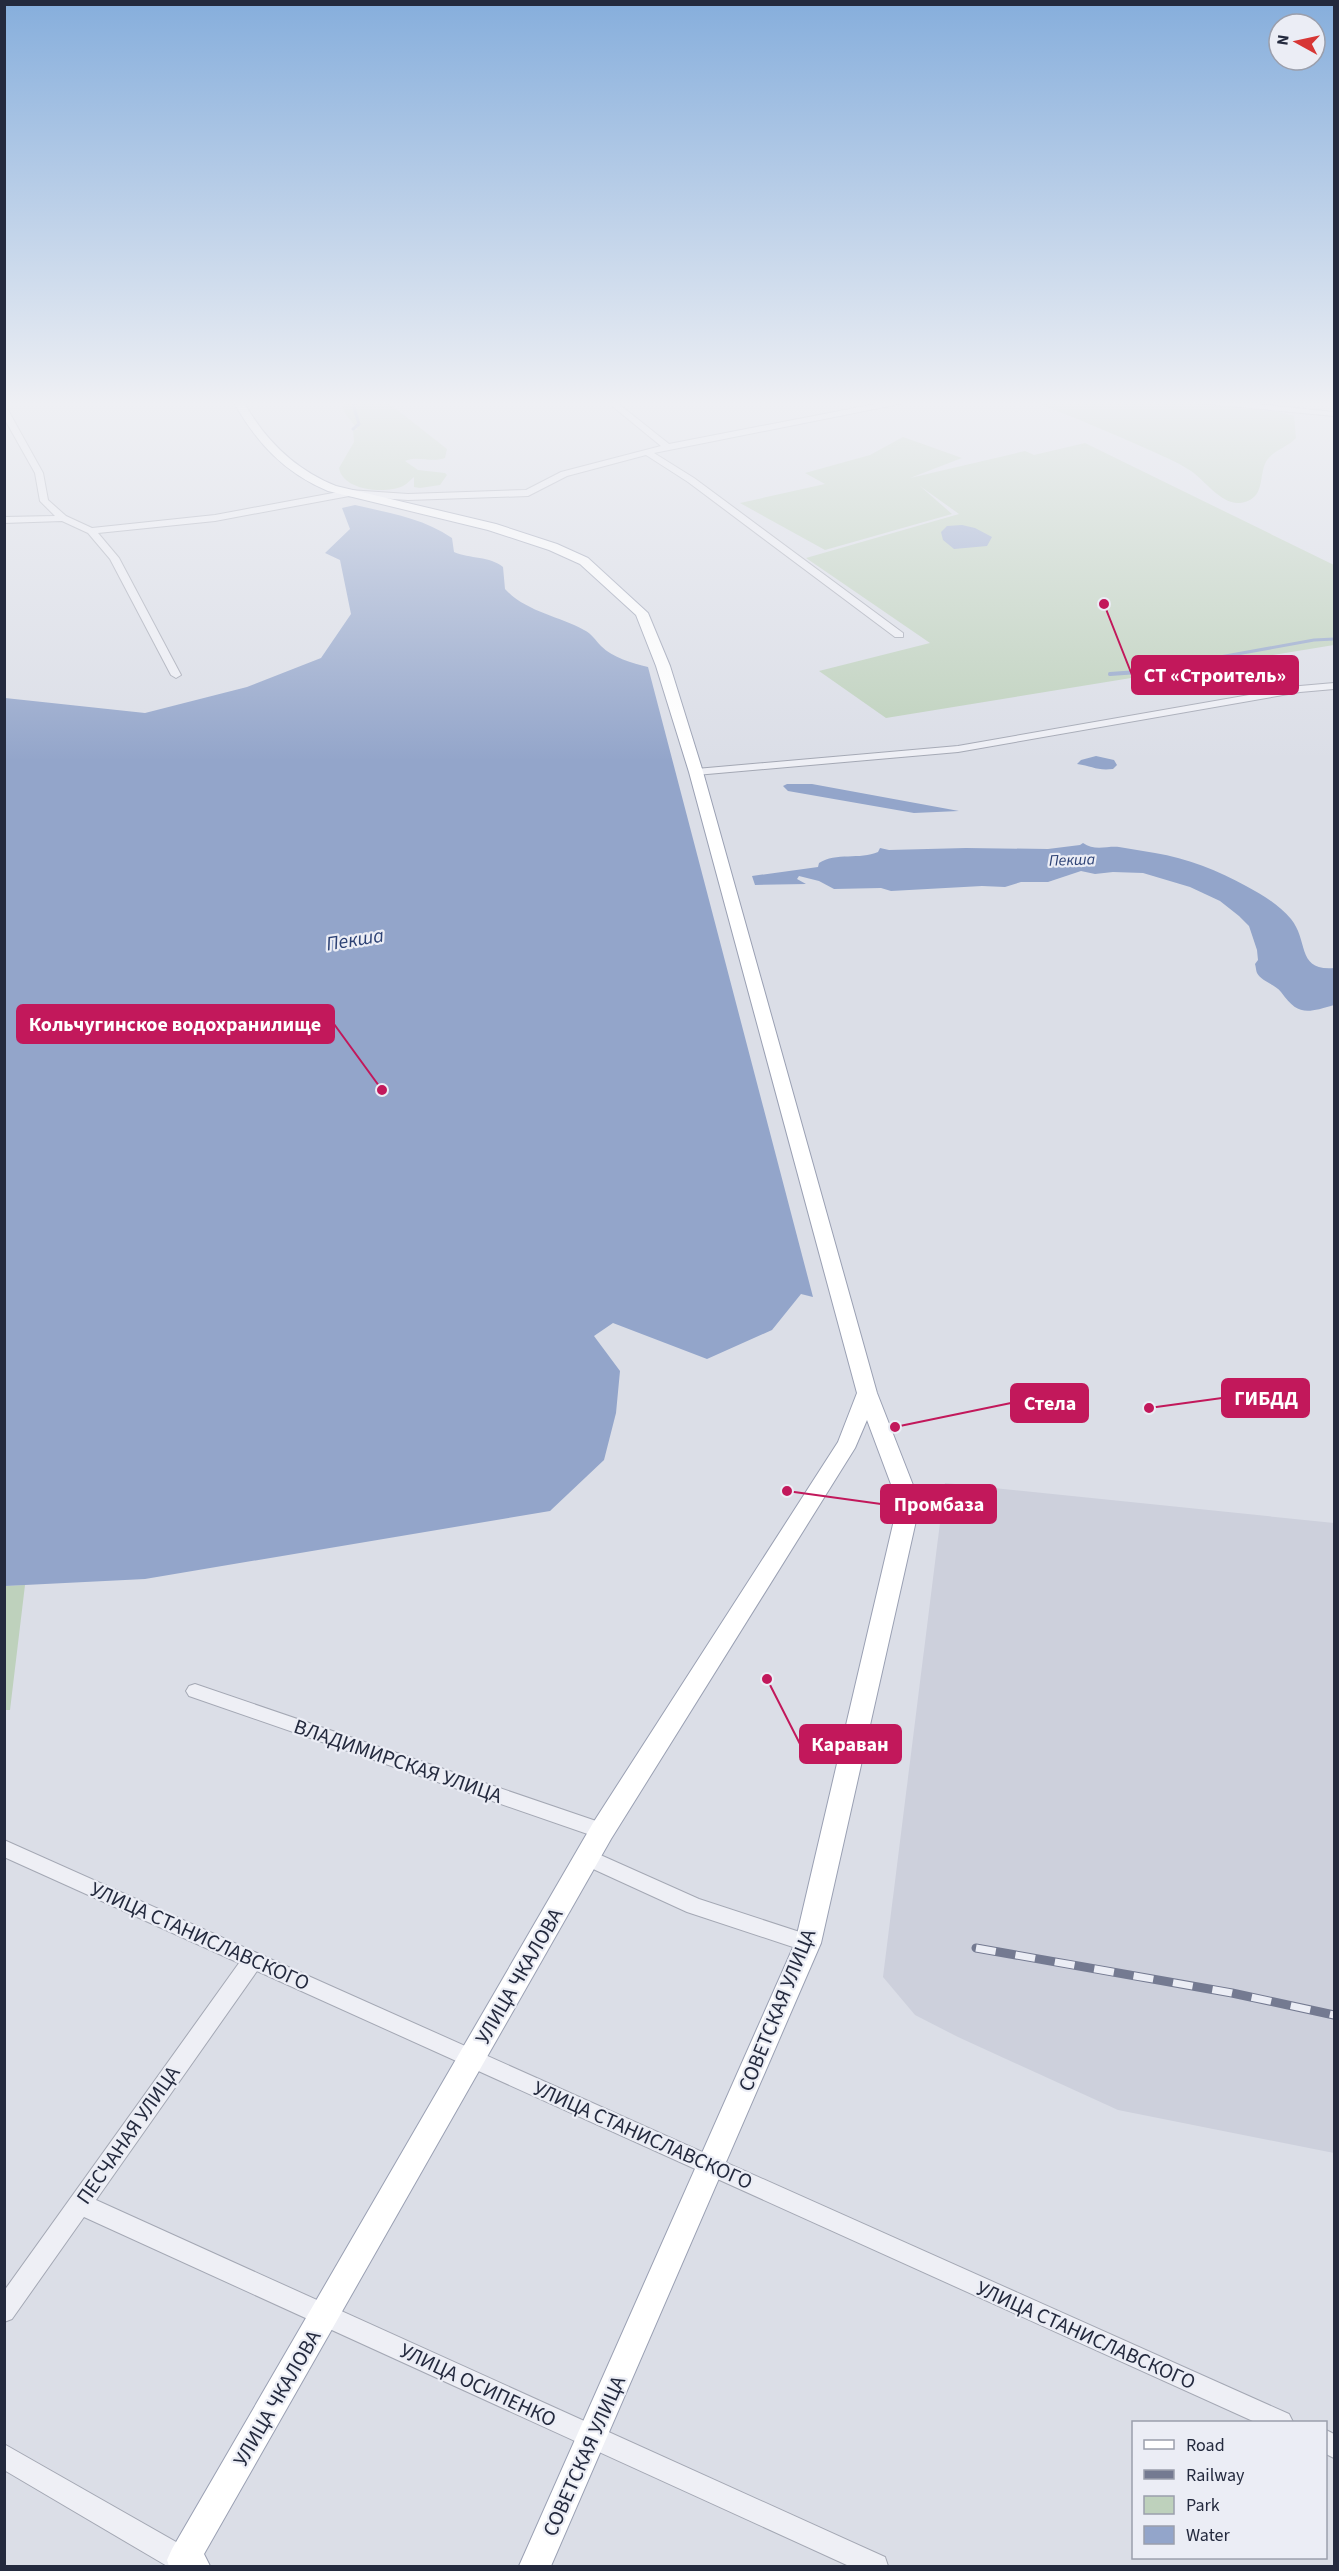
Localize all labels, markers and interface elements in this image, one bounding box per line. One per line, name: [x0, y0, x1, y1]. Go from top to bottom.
north arrow: [1267, 12, 1327, 72]
text: N: [1272, 33, 1295, 47]
callout: СТ «Строитель»: [1132, 656, 1298, 694]
text: СТ «Строитель»: [1144, 662, 1286, 690]
water label: Пекша: [1048, 848, 1096, 872]
water label: Пекша: [324, 922, 386, 958]
callout: Кольчугинское водохранилище: [17, 1005, 334, 1043]
text: Кольчугинское водохранилище: [29, 1011, 321, 1039]
callout: ГИБДД: [1222, 1379, 1309, 1417]
callout: Стела: [1011, 1384, 1088, 1422]
text: ГИБДД: [1234, 1385, 1298, 1413]
text: Стела: [1024, 1390, 1076, 1418]
callout: Промбаза: [881, 1485, 996, 1523]
text: Промбаза: [894, 1491, 984, 1519]
street label: ВЛАДИМИРСКАЯ УЛИЦА: [290, 1711, 507, 1811]
callout: Караван: [800, 1725, 901, 1763]
text: Караван: [811, 1731, 889, 1759]
street label: УЛИЦА СТАНИСЛАВСКОГО: [86, 1874, 314, 1998]
street label: УЛИЦА ЧКАЛОВА: [468, 1902, 570, 2050]
street label: СОВЕТСКАЯ УЛИЦА: [731, 1924, 824, 2096]
street label: ПЕСЧАНАЯ УЛИЦА: [69, 2059, 187, 2210]
street label: УЛИЦА СТАНИСЛАВСКОГО: [529, 2073, 757, 2197]
street label: УЛИЦА СТАНИСЛАВСКОГО: [972, 2273, 1200, 2397]
street label: УЛИЦА ЧКАЛОВА: [226, 2324, 328, 2472]
street label: УЛИЦА ОСИПЕНКО: [395, 2336, 561, 2434]
street label: СОВЕТСКАЯ УЛИЦА: [535, 2370, 633, 2541]
legend: [1132, 2421, 1327, 2559]
text: Road: [1186, 2433, 1225, 2458]
text: Railway: [1186, 2463, 1245, 2488]
text: Park: [1186, 2493, 1220, 2518]
text: Water: [1186, 2523, 1230, 2548]

